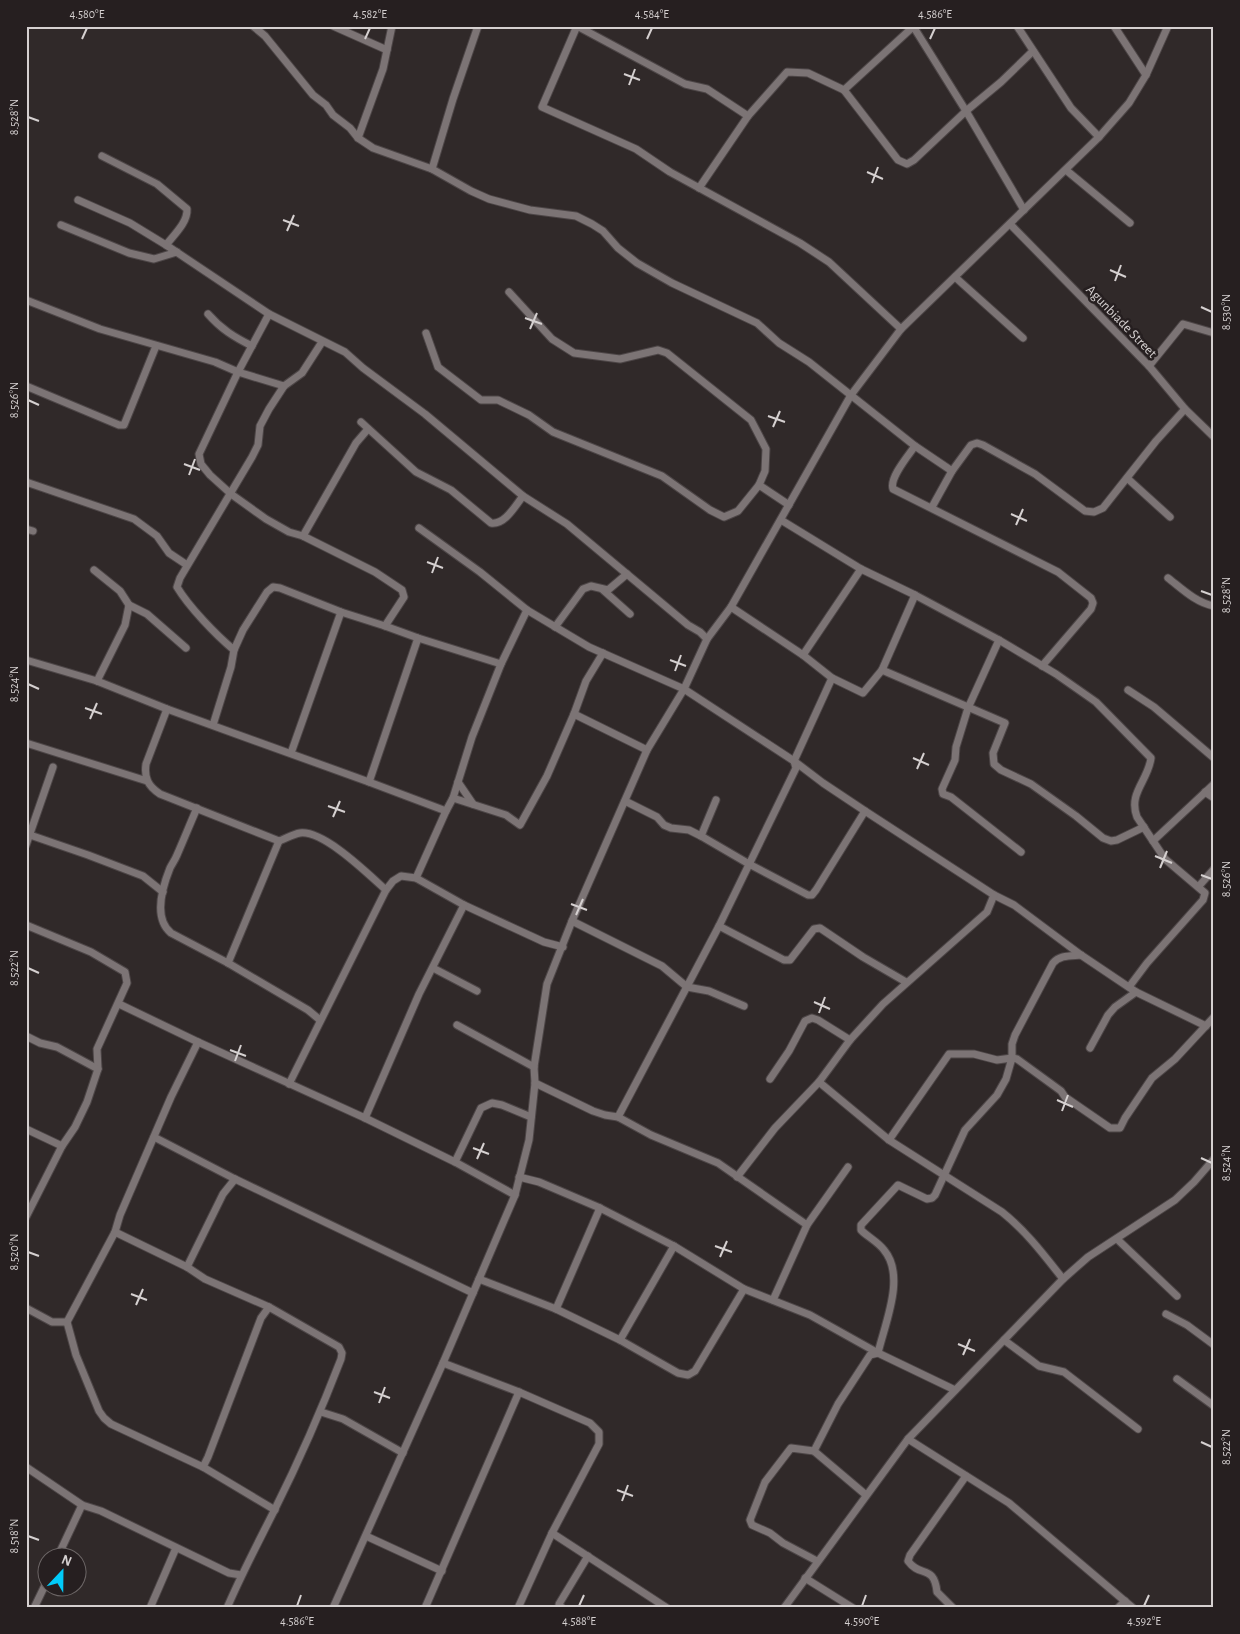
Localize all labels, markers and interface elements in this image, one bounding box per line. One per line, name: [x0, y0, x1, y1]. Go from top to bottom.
text: 4.580°E: [70, 8, 105, 20]
text: 4.582°E: [353, 8, 387, 20]
text: 4.584°E: [635, 8, 669, 20]
text: 4.586°E: [918, 8, 952, 20]
text: 8.528°N: [8, 99, 20, 135]
street label: Agunbiade Street: [1083, 283, 1160, 361]
text: 8.530°N: [1220, 294, 1232, 330]
text: 8.526°N: [8, 382, 20, 418]
text: 8.528°N: [1220, 577, 1232, 613]
text: 8.524°N: [8, 666, 20, 702]
text: 8.526°N: [1220, 861, 1232, 897]
text: 8.522°N: [8, 950, 20, 986]
text: 8.524°N: [1220, 1145, 1232, 1181]
text: 8.520°N: [8, 1234, 20, 1270]
text: 8.522°N: [1220, 1429, 1232, 1465]
text: 8.518°N: [8, 1519, 20, 1553]
north arrow: [38, 1546, 88, 1596]
text: N: [59, 1553, 74, 1569]
text: 4.586°E: [280, 1615, 314, 1627]
text: 4.588°E: [562, 1615, 596, 1627]
text: 4.590°E: [845, 1615, 880, 1627]
text: 4.592°E: [1127, 1615, 1161, 1627]

